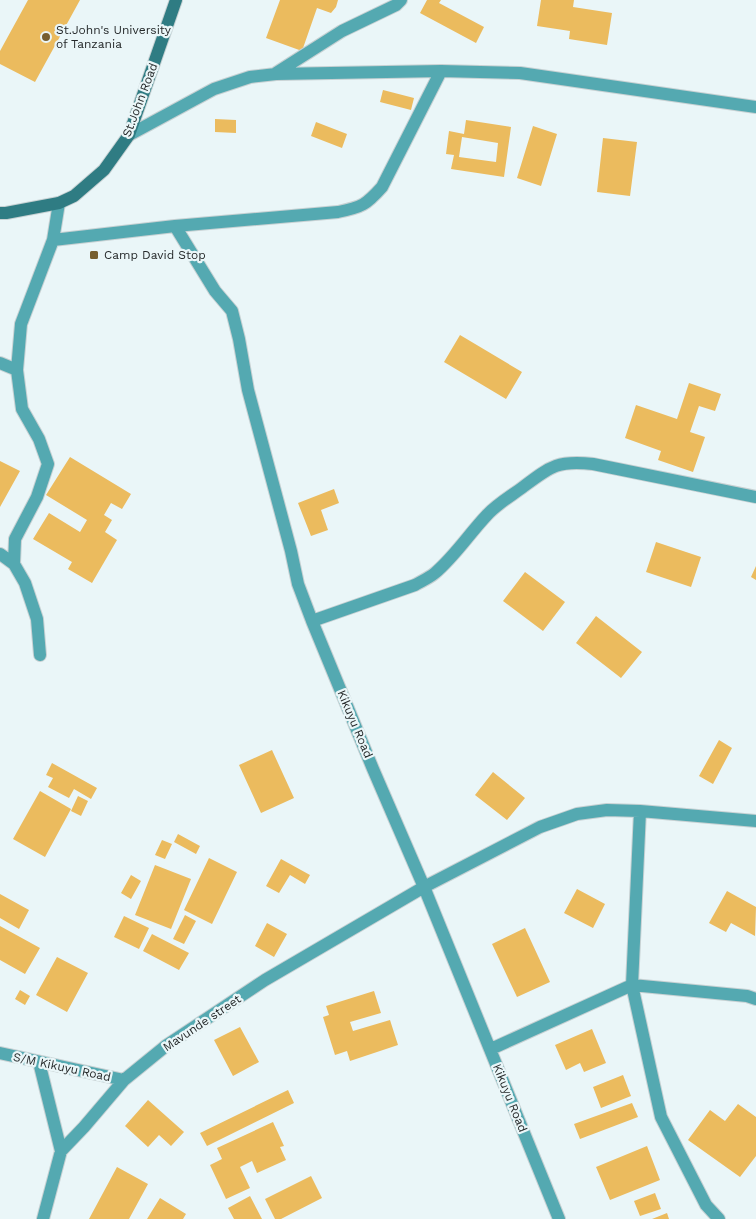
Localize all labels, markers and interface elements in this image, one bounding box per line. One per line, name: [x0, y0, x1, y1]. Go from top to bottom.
place label: St.John's University of Tanzania: [56, 23, 172, 51]
marker: St.John's University of Tanzania: [40, 31, 52, 43]
street label: St.John Road: [119, 61, 161, 139]
place label: Camp David Stop: [104, 248, 206, 262]
marker: Camp David Stop: [88, 249, 100, 261]
street label: Kikuyu Road: [334, 688, 376, 760]
street label: Mavunde street: [160, 992, 244, 1054]
street label: S/M Kikuyu Road: [12, 1050, 112, 1084]
street label: Kikuyu Road: [490, 1062, 530, 1134]

